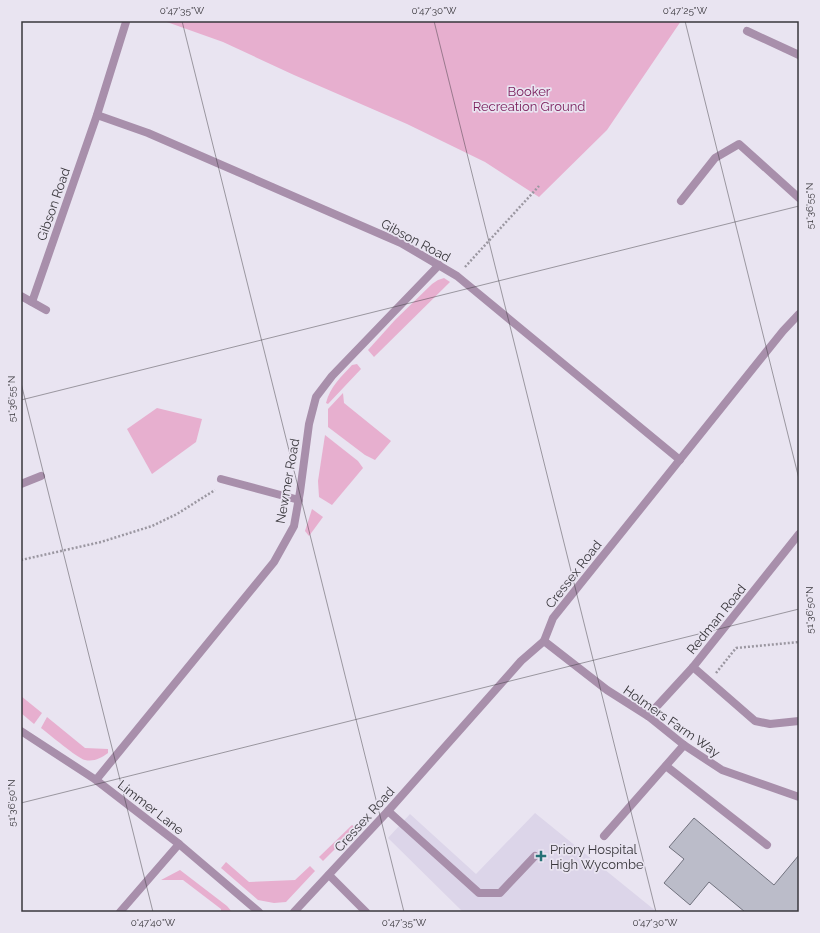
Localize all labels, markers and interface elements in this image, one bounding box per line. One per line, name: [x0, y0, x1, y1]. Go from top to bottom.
text: 0°47'35"W: [160, 5, 205, 16]
text: 0°47'30"W: [411, 5, 457, 16]
text: 0°47'25"W: [663, 5, 708, 16]
park label: Booker Recreation Ground: [473, 84, 585, 114]
street label: Gibson Road: [34, 166, 73, 243]
text: 51°36'55"N: [804, 183, 815, 229]
street label: Gibson Road: [379, 216, 453, 265]
text: 51°36'55"N: [6, 376, 17, 422]
street label: Newmer Road: [273, 437, 302, 525]
street label: Cressex Road: [542, 537, 605, 611]
street label: Redman Road: [684, 582, 749, 657]
text: 51°36'50"N: [804, 586, 815, 634]
street label: Holmers Farm Way: [620, 682, 723, 760]
street label: Limmer Lane: [115, 777, 187, 838]
text: 51°36'50"N: [6, 779, 17, 827]
street label: Cressex Road: [331, 784, 397, 855]
place label: Priory Hospital High Wycombe: [550, 842, 644, 872]
marker: Priory Hospital High Wycombe: [535, 850, 547, 862]
text: 0°47'40"W: [131, 917, 176, 928]
text: 0°47'35"W: [382, 917, 427, 928]
text: 0°47'30"W: [632, 917, 678, 928]

